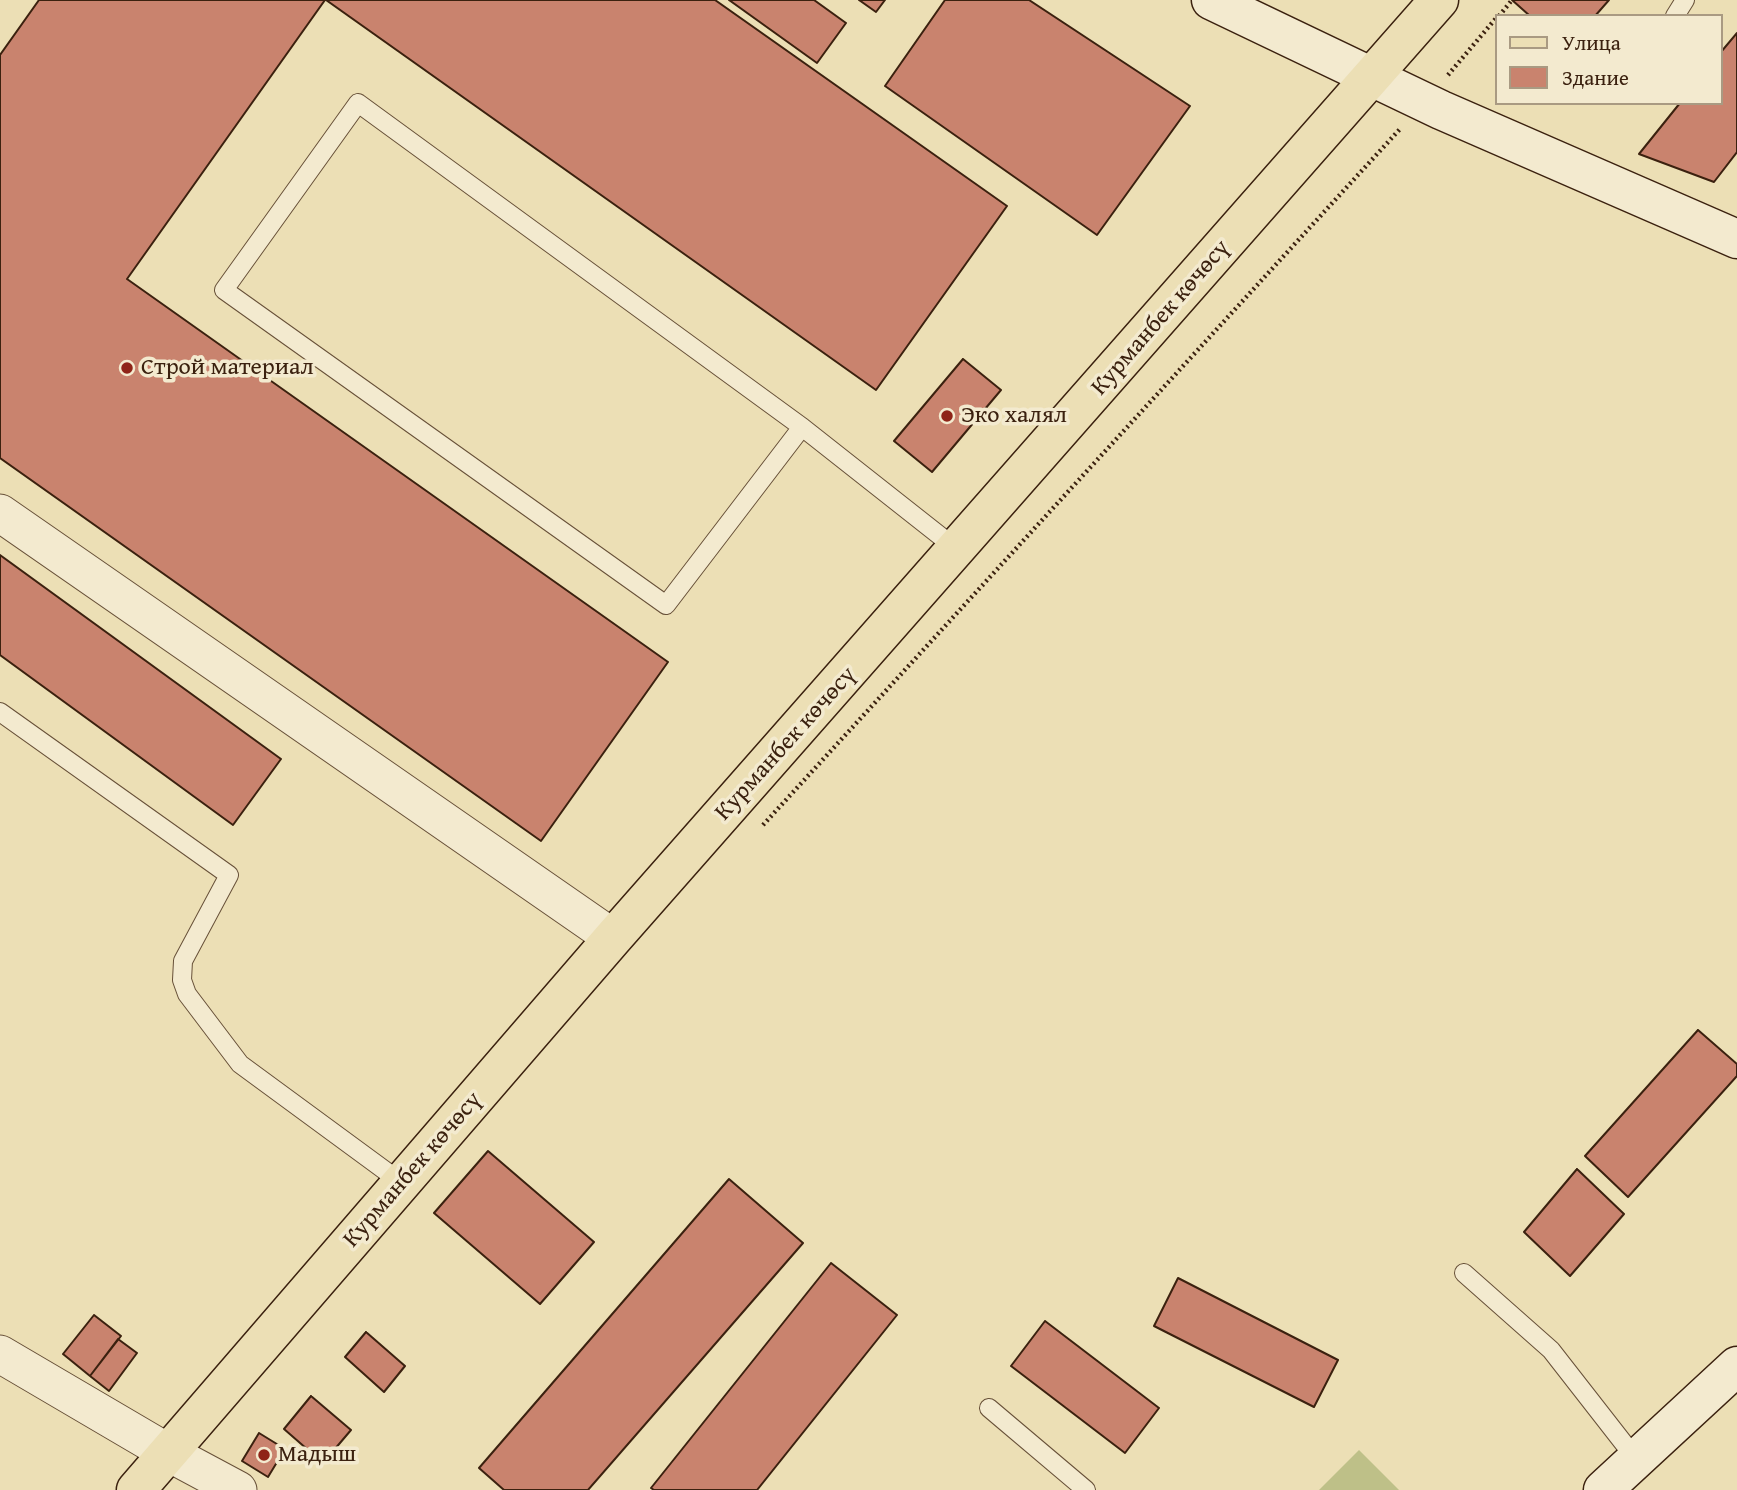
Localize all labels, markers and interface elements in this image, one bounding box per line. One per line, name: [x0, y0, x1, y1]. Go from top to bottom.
legend: [1496, 14, 1723, 105]
text: Улица: [1562, 27, 1621, 58]
text: Здание: [1562, 62, 1629, 93]
street label: Курманбек көчөсү: [1086, 234, 1236, 402]
place label: Строй материал: [141, 354, 314, 382]
marker: Строй материал: [119, 360, 135, 376]
place label: Эко халял: [961, 402, 1067, 430]
marker: Эко халял: [939, 408, 955, 424]
street label: Курманбек көчөсү: [709, 661, 863, 827]
street label: Курманбек көчөсү: [338, 1086, 488, 1254]
place label: Мадыш: [278, 1441, 356, 1469]
marker: Мадыш: [256, 1447, 272, 1463]

